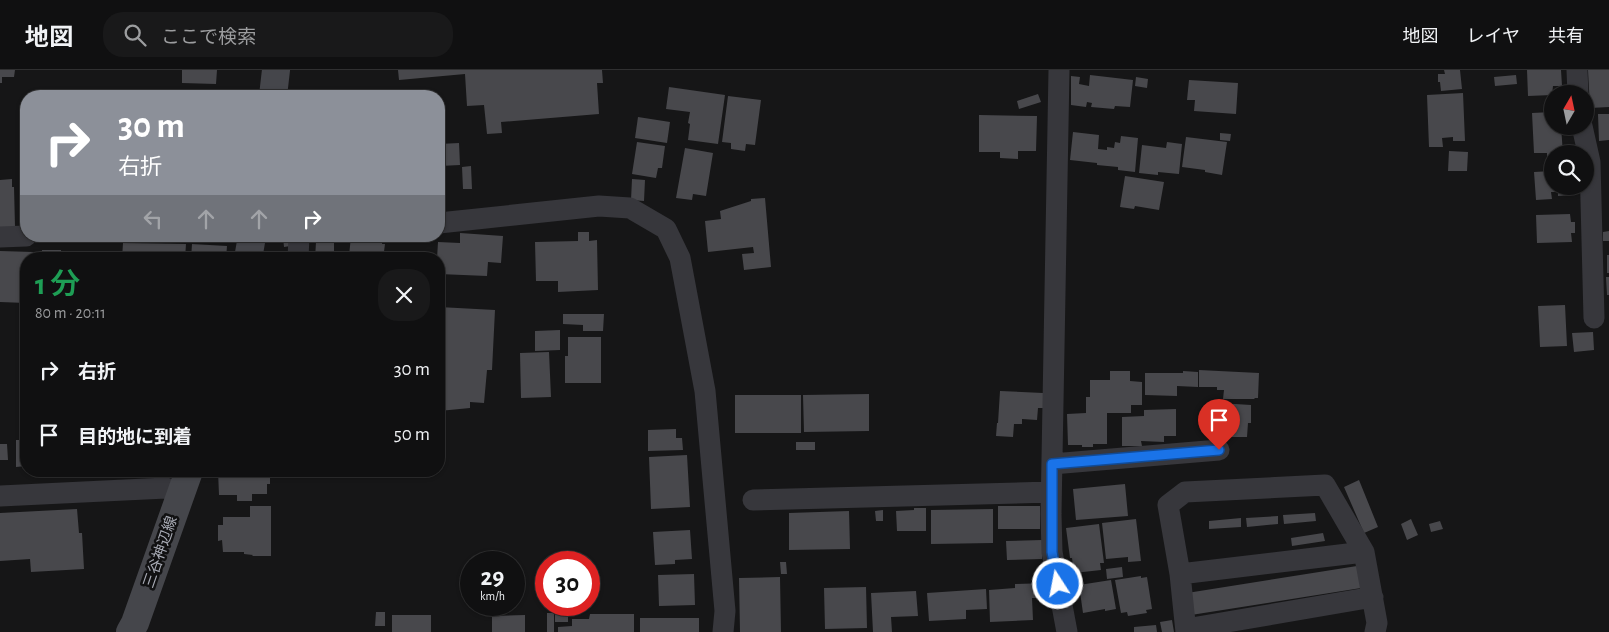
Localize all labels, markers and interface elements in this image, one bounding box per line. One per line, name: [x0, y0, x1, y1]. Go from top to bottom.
search box: [103, 12, 453, 57]
icon: search: [121, 21, 149, 49]
text: 地図: [25, 26, 73, 50]
text: ここで検索: [161, 28, 256, 47]
text: 地図: [1403, 28, 1439, 46]
text: レイヤ: [1467, 28, 1520, 46]
text: 共有: [1548, 28, 1584, 46]
north arrow: [1544, 85, 1594, 135]
map controls: [1544, 85, 1594, 195]
text: 30 m: [118, 109, 185, 144]
icon: right: [35, 110, 100, 175]
button: search: [1544, 145, 1594, 195]
text: 右折: [118, 156, 162, 178]
icon: left: [139, 205, 167, 233]
icon: ahead: [192, 205, 220, 233]
icon: ahead: [245, 205, 273, 233]
icon: right: [298, 205, 326, 233]
button: close: [378, 269, 430, 321]
text: 1 分: [35, 270, 80, 300]
text: 80 m · 20:11: [35, 305, 106, 321]
icon: right: [35, 356, 63, 384]
text: 30 m: [394, 360, 430, 379]
text: 右折: [78, 363, 116, 382]
pin: [1198, 399, 1240, 450]
icon: arrive: [1205, 406, 1233, 434]
icon: arrive: [35, 421, 63, 449]
text: 50 m: [394, 425, 430, 444]
text: 目的地に到着: [78, 428, 192, 447]
street label: 三谷神辺線: [140, 514, 180, 590]
speed limit sign: 30: [535, 551, 600, 616]
position arrow: [1031, 557, 1083, 609]
text: 29: [481, 565, 504, 590]
text: km/h: [480, 590, 505, 602]

